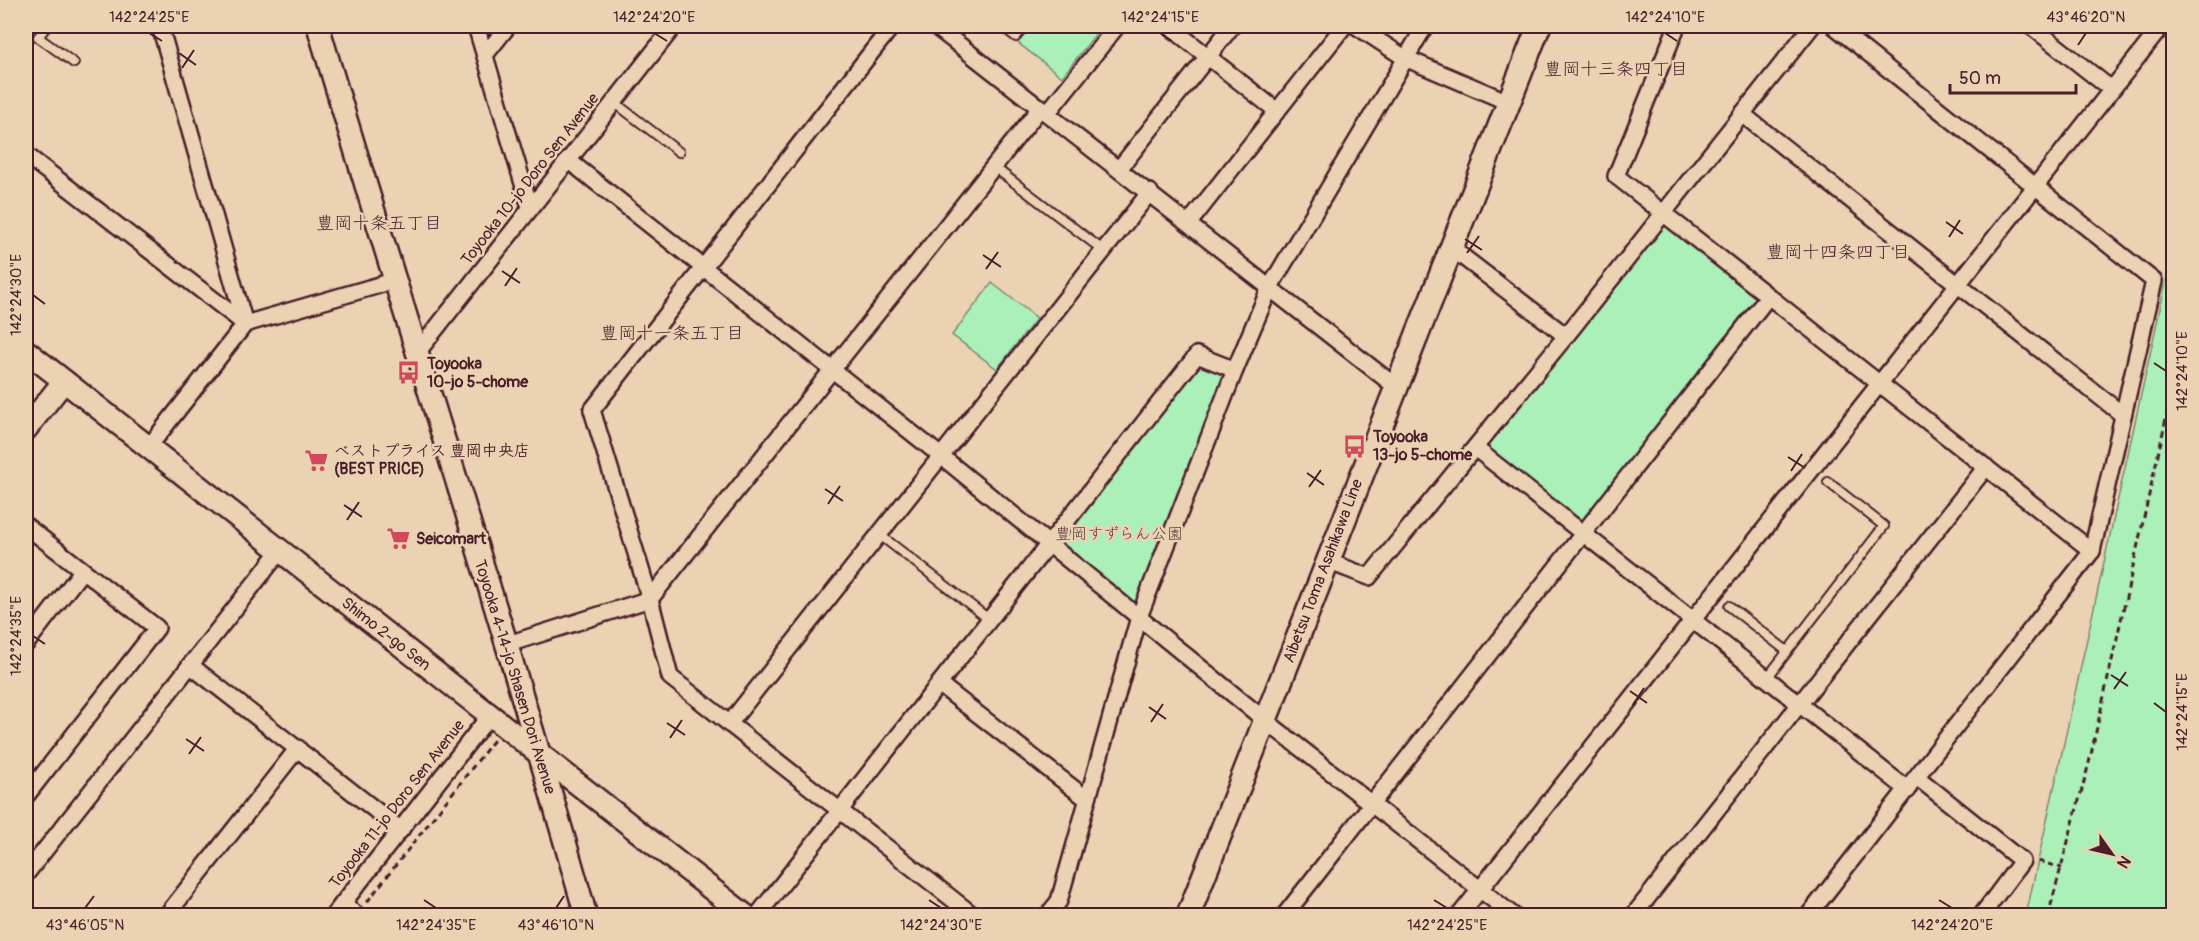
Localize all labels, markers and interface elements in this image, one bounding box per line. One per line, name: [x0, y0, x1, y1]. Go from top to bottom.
text: 142°24'25"E: [109, 8, 189, 27]
text: 142°24'20"E: [613, 8, 695, 27]
text: 142°24'15"E: [1121, 8, 1199, 27]
text: 142°24'10"E: [1625, 8, 1705, 27]
text: 43°46'20"N: [2047, 8, 2125, 27]
scale bar: [1950, 57, 2076, 95]
district label: 豊岡十三条四丁目: [1544, 58, 1688, 81]
text: 50 m: [1959, 67, 2001, 90]
street label: Toyooka 10-jo Doro Sen Avenue: [457, 89, 603, 269]
district label: 豊岡十条五丁目: [316, 212, 442, 235]
district label: 豊岡十四条四丁目: [1766, 241, 1910, 264]
text: 142°24'30"E: [7, 254, 26, 336]
district label: 豊岡十一条五丁目: [600, 322, 744, 345]
text: 142°24'10"E: [2173, 331, 2192, 411]
place label: Toyooka 10-jo 5-chome: [426, 354, 529, 392]
bus stop icon: Toyooka 10-jo 5-chome: [396, 360, 422, 386]
place label: Toyooka 13-jo 5-chome: [1372, 427, 1473, 465]
bus stop icon: Toyooka 13-jo 5-chome: [1342, 433, 1368, 459]
place label: ベストプライス 豊岡中央店 (BEST PRICE): [334, 441, 530, 479]
supermarket icon: ベストプライス 豊岡中央店 (BEST PRICE): [303, 447, 329, 473]
street label: Aibetsu Toma Asahikawa Line: [1279, 476, 1367, 666]
park label: 豊岡すずらん公園: [1055, 524, 1183, 544]
supermarket icon: Seicomart: [385, 526, 411, 552]
place label: Seicomart: [416, 529, 487, 549]
street label: Toyooka 4-14-jo Shasen Dori Avenue: [470, 557, 560, 797]
street label: Shimo 2-go Sen: [337, 593, 435, 675]
text: 142°24'35"E: [7, 596, 26, 676]
text: 142°24'15"E: [2173, 673, 2192, 751]
street label: Toyooka 11-jo Doro Sen Avenue: [325, 716, 469, 892]
north arrow: [2082, 824, 2142, 884]
text: N: [2112, 852, 2135, 872]
text: 43°46'05"N: [46, 916, 124, 935]
text: 142°24'35"E: [396, 916, 476, 935]
text: 43°46'10"N: [518, 916, 594, 935]
text: 142°24'30"E: [900, 916, 982, 935]
text: 142°24'25"E: [1407, 916, 1487, 935]
text: 142°24'20"E: [1911, 916, 1993, 935]

